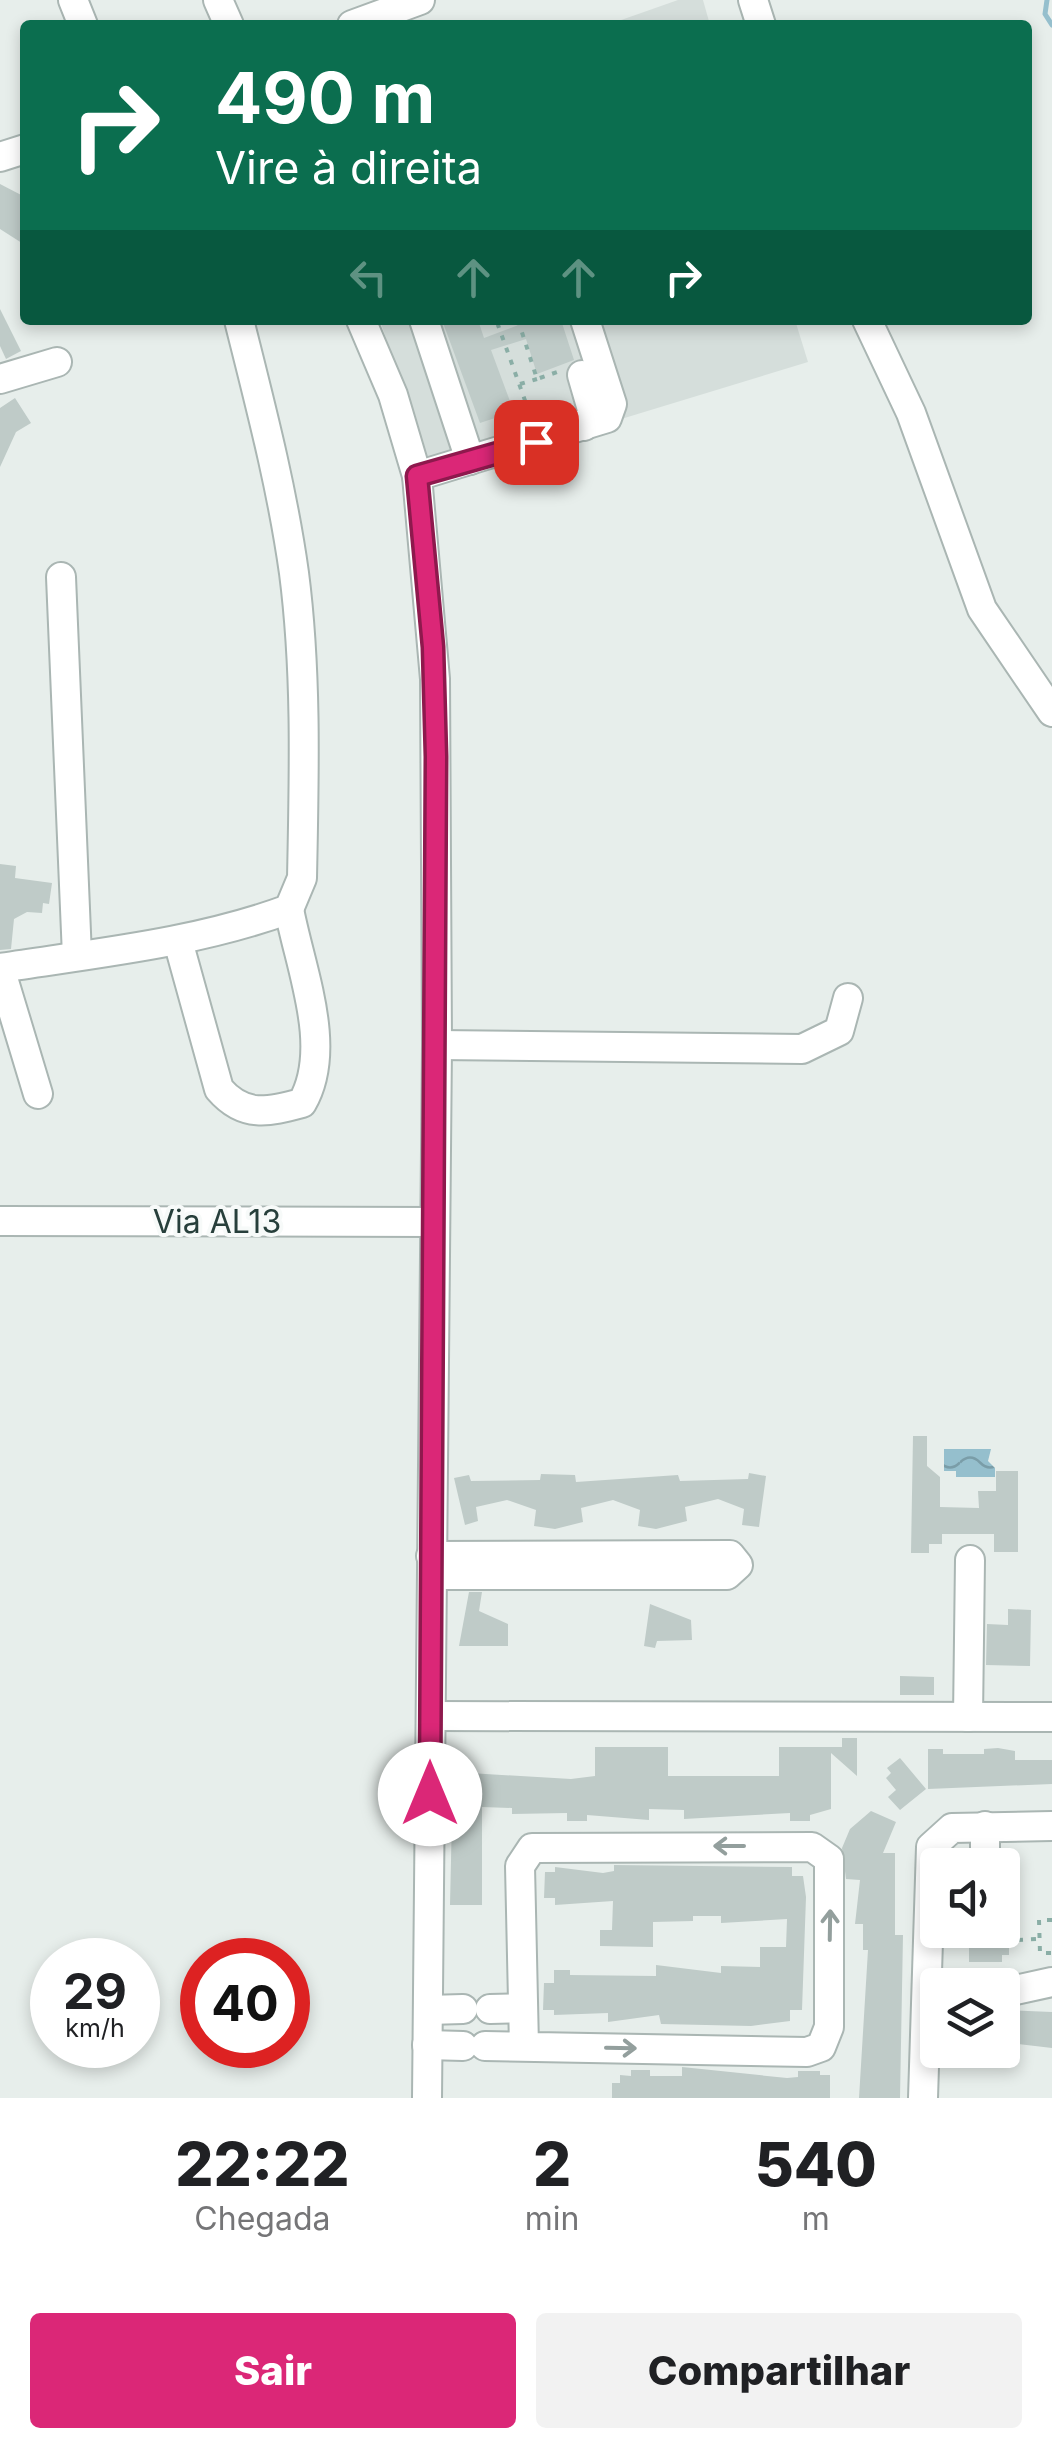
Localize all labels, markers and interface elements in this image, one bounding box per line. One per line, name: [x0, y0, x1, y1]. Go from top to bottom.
text: 490 m: [215, 55, 435, 140]
icon: right: [50, 60, 180, 190]
text: Vire à direita: [215, 140, 482, 195]
icon: left: [341, 250, 396, 305]
icon: ahead: [446, 250, 501, 305]
icon: ahead: [551, 250, 606, 305]
icon: right: [656, 250, 711, 305]
pin: [494, 400, 579, 485]
icon: arrive: [509, 415, 564, 470]
street label: Via AL13: [153, 1202, 281, 1241]
position arrow: [378, 1742, 482, 1846]
one-way arrow: [714, 1837, 746, 1856]
map controls: [920, 1848, 1020, 2068]
button: sound: [920, 1848, 1020, 1948]
one-way arrow: [821, 1910, 840, 1942]
speed limit sign: 40: [180, 1938, 310, 2068]
text: 29: [63, 1961, 127, 2021]
button: layers: [920, 1968, 1020, 2068]
text: km/h: [65, 2013, 125, 2043]
one-way arrow: [605, 2039, 637, 2058]
text: 22:22: [175, 2128, 349, 2200]
text: 2: [533, 2128, 571, 2200]
text: 540: [755, 2128, 877, 2200]
text: Chegada: [194, 2199, 330, 2238]
text: min: [525, 2199, 579, 2238]
text: m: [802, 2199, 830, 2238]
button: Sair: [30, 2313, 516, 2428]
button: Compartilhar: [536, 2313, 1022, 2428]

